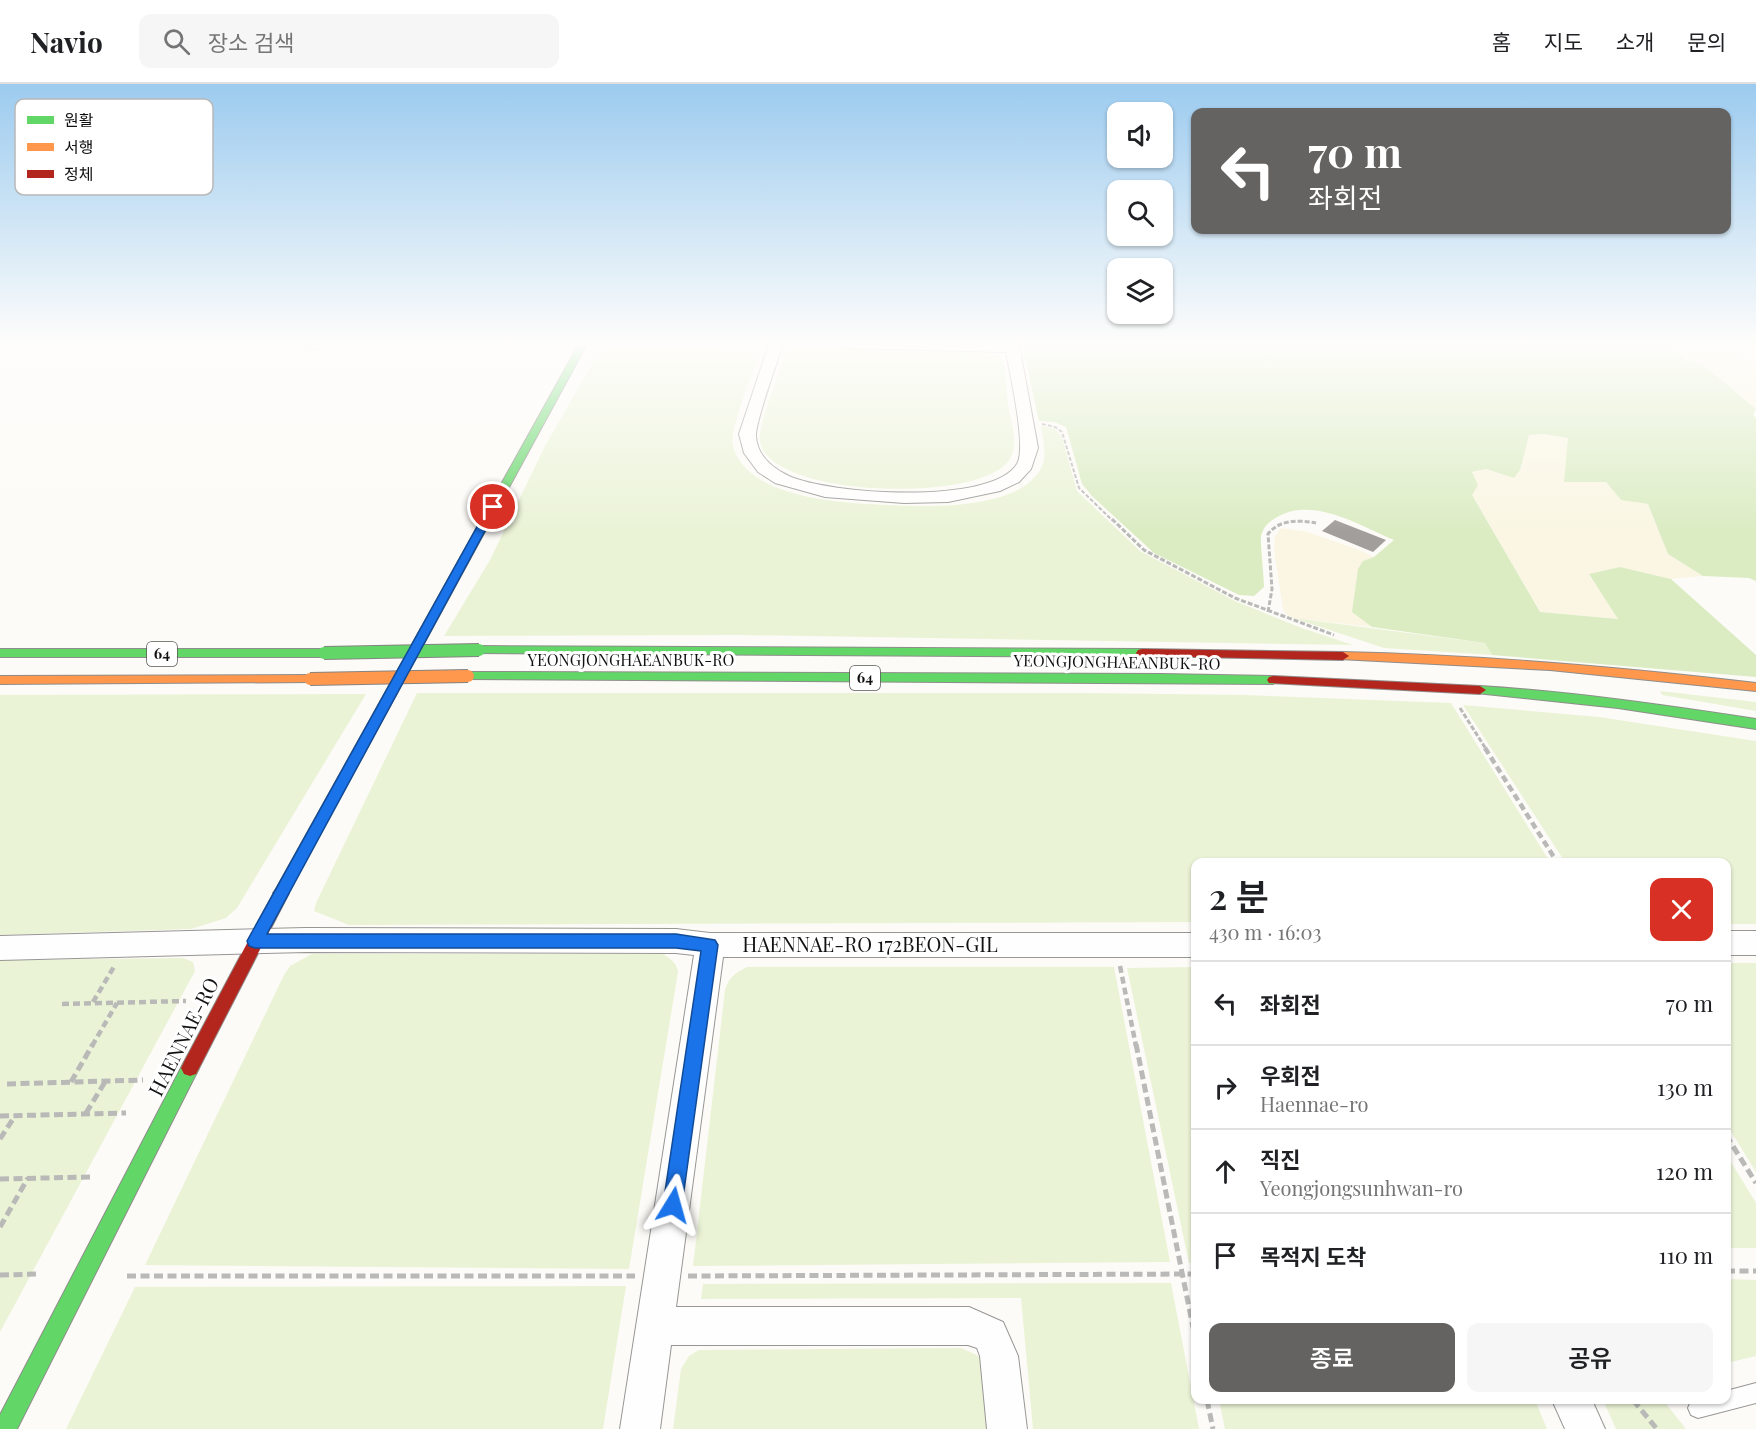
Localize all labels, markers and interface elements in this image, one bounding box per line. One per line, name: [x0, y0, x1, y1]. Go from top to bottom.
search box: [139, 14, 559, 68]
text: Navio: [30, 23, 103, 60]
icon: search: [160, 25, 193, 58]
text: 장소 검색: [208, 27, 294, 57]
text: 홈: [1492, 27, 1511, 55]
text: 지도: [1544, 27, 1583, 55]
text: 소개: [1616, 27, 1654, 55]
text: 문의: [1687, 27, 1726, 55]
legend: [15, 99, 213, 195]
map controls: [1107, 102, 1173, 324]
button: sound: [1107, 102, 1173, 168]
text: 원활: [64, 109, 94, 130]
text: 70 m: [1308, 123, 1402, 179]
icon: left: [1209, 132, 1287, 210]
text: 서행: [64, 136, 93, 157]
text: 정체: [64, 163, 93, 184]
text: 좌회전: [1308, 179, 1383, 215]
button: search: [1107, 180, 1173, 246]
button: layers: [1107, 258, 1173, 324]
pin: [467, 481, 518, 532]
icon: arrive: [476, 490, 509, 523]
road number: 64: [147, 642, 177, 666]
street label: YEONGJONGHAEANBUK-RO: [527, 649, 735, 670]
street label: YEONGJONGHAEANBUK-RO: [1012, 649, 1221, 674]
road number: 64: [850, 666, 880, 690]
text: 2 분: [1209, 871, 1269, 919]
button: close: [1650, 878, 1713, 941]
text: 430 m · 16:03: [1209, 918, 1322, 945]
street label: HAENNAE-RO 172BEON-GIL: [742, 930, 998, 957]
street label: HAENNAE-RO: [141, 972, 224, 1100]
icon: left: [1209, 987, 1242, 1020]
text: 70 m: [1666, 988, 1713, 1018]
text: 좌회전: [1260, 989, 1321, 1019]
text: 우회전: [1260, 1060, 1321, 1090]
icon: right: [1209, 1071, 1242, 1104]
text: 130 m: [1657, 1072, 1713, 1102]
text: Haennae-ro: [1260, 1090, 1369, 1117]
text: 직진: [1260, 1144, 1300, 1174]
icon: ahead: [1209, 1155, 1242, 1188]
text: 120 m: [1656, 1156, 1713, 1186]
position arrow: [641, 1173, 705, 1237]
text: Yeongjongsunhwan-ro: [1260, 1174, 1463, 1201]
icon: arrive: [1209, 1239, 1242, 1272]
text: 110 m: [1659, 1240, 1713, 1270]
text: 목적지 도착: [1260, 1241, 1366, 1271]
button: 종료: [1209, 1323, 1455, 1392]
button: 공유: [1467, 1323, 1713, 1392]

